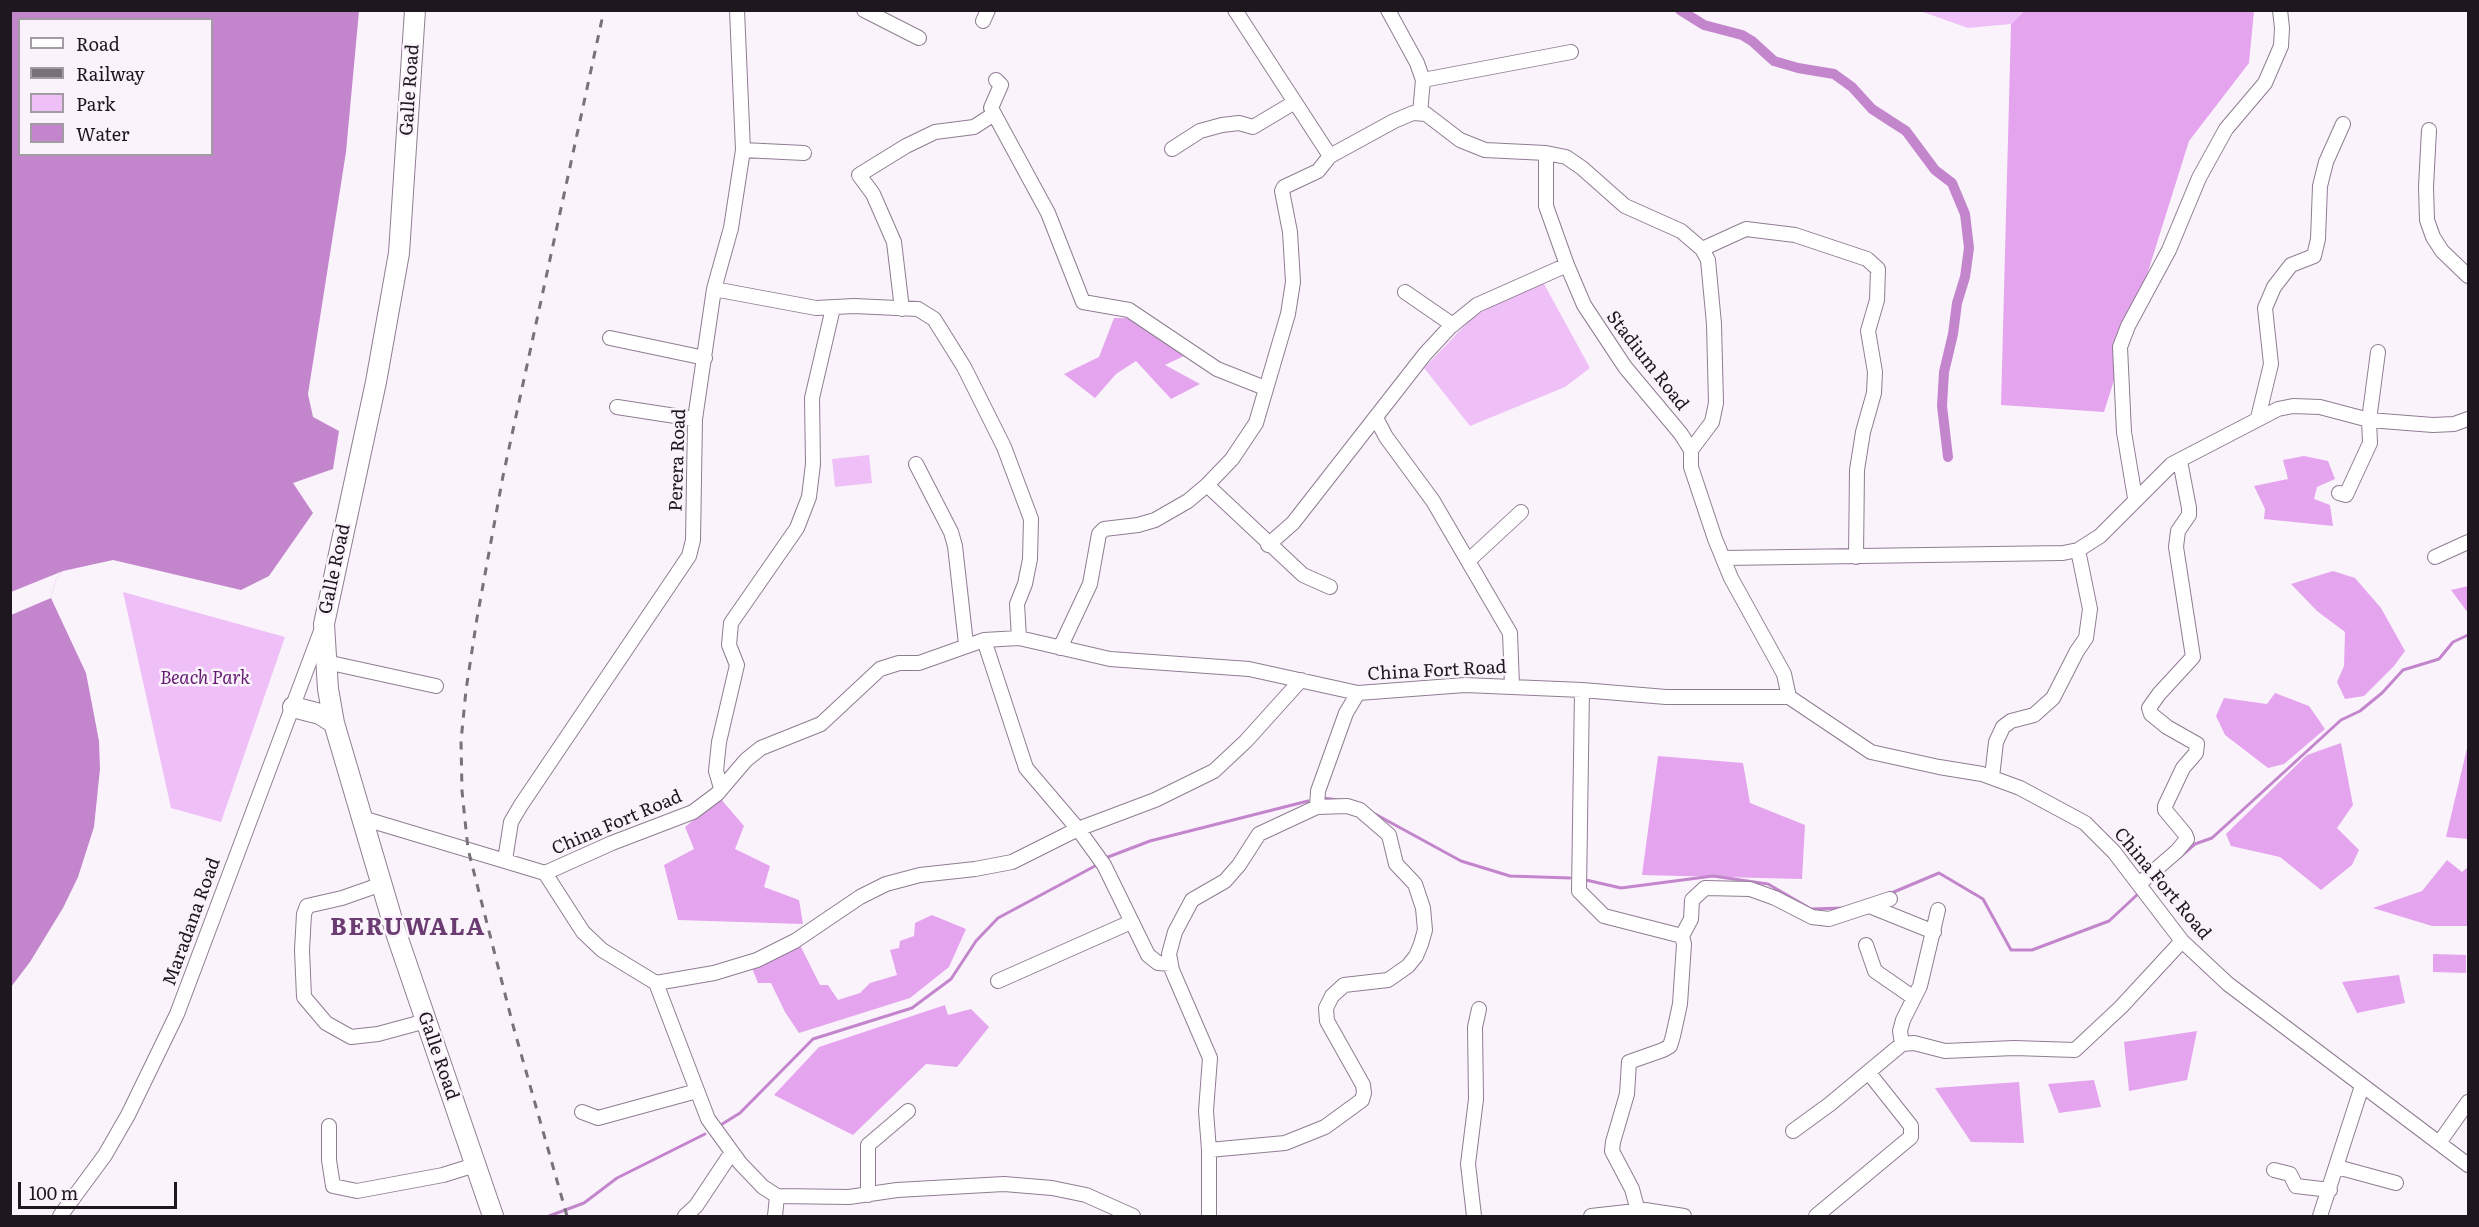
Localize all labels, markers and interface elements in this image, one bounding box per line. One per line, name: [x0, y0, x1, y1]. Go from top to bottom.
legend: [18, 18, 213, 156]
text: Road: [76, 30, 120, 57]
street label: Galle Road: [396, 44, 424, 136]
text: Railway: [76, 60, 145, 87]
text: Park: [76, 90, 115, 117]
text: Water: [76, 120, 129, 147]
street label: Stadium Road: [1601, 307, 1693, 415]
street label: Perera Road: [665, 408, 691, 512]
street label: Galle Road: [315, 522, 355, 616]
street label: China Fort Road: [1367, 657, 1507, 685]
park label: Beach Park: [160, 668, 250, 690]
street label: China Fort Road: [549, 786, 685, 860]
street label: China Fort Road: [2109, 824, 2215, 944]
street label: Maradana Road: [159, 855, 225, 989]
district label: BERUWALA: [330, 914, 486, 942]
street label: Galle Road: [413, 1009, 463, 1103]
scale bar: [21, 1170, 180, 1208]
text: 100 m: [29, 1179, 78, 1206]

